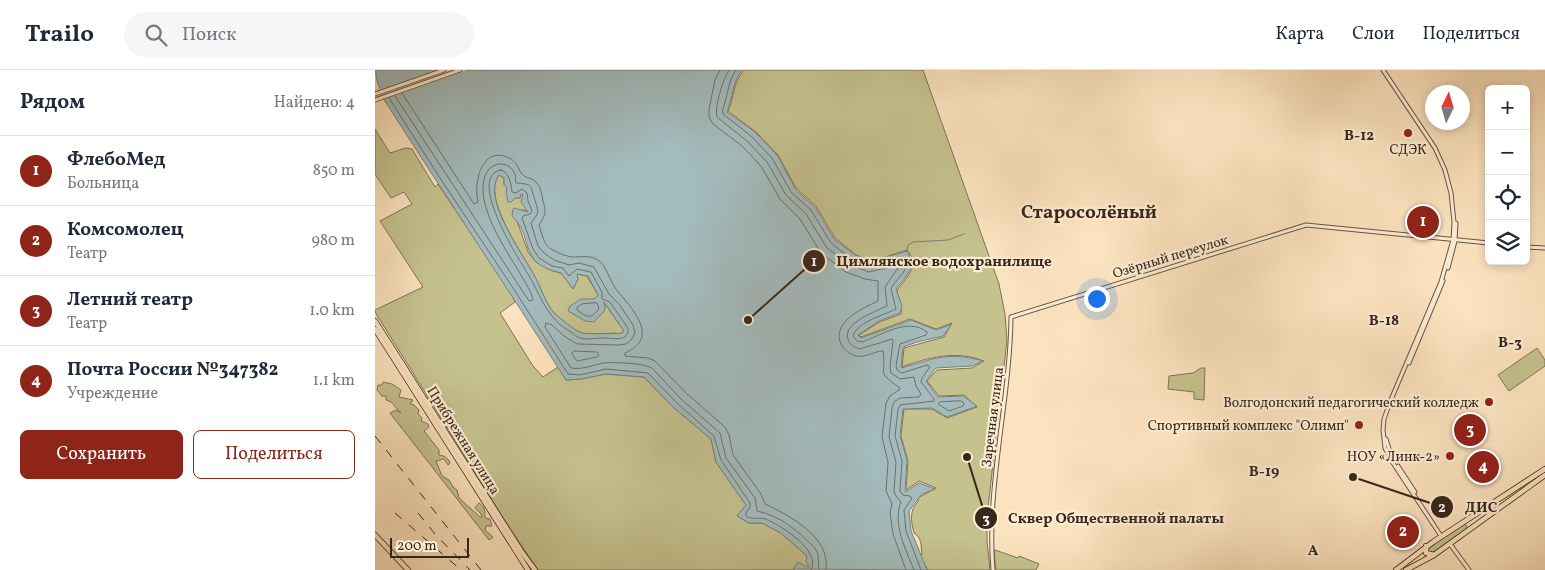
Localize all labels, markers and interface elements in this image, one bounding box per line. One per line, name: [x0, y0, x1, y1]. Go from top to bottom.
search box: [124, 12, 474, 57]
text: Trailo: [25, 18, 94, 52]
icon: search: [142, 21, 170, 49]
text: Поиск: [182, 22, 236, 48]
text: Карта: [1276, 22, 1324, 47]
text: Слои: [1352, 22, 1394, 47]
text: Поделиться: [1422, 22, 1520, 47]
north arrow: [1425, 85, 1470, 130]
map controls: [1485, 85, 1530, 265]
button: +: [1485, 85, 1530, 130]
text: Рядом: [20, 88, 85, 117]
text: Найдено: 4: [274, 92, 355, 114]
district label: В-12: [1344, 126, 1374, 147]
marker: СДЭК: [1402, 127, 1414, 139]
button: −: [1485, 130, 1530, 175]
place label: СДЭК: [1389, 141, 1427, 160]
text: ФлебоМед: [67, 147, 165, 173]
text: 1: [33, 160, 39, 182]
text: 850 m: [313, 160, 355, 182]
text: Больница: [67, 173, 139, 195]
button: locate: [1485, 175, 1530, 220]
district label: Староcолёный: [1021, 200, 1157, 226]
pin: 1: [1407, 203, 1439, 241]
text: Комсомолец: [67, 217, 184, 243]
button: layers: [1485, 220, 1530, 265]
text: 2: [32, 230, 40, 252]
text: 980 m: [312, 230, 355, 252]
street label: Озёрный переулок: [1110, 231, 1231, 284]
text: Театр: [67, 243, 107, 265]
callout: Цимлянское водохранилище: [802, 246, 1062, 276]
text: 1: [811, 252, 817, 273]
text: Цимлянское водохранилище: [836, 252, 1052, 273]
your location: [1084, 286, 1110, 312]
text: Летний театр: [67, 287, 193, 313]
text: 3: [32, 300, 40, 322]
text: 1.0 km: [309, 300, 355, 322]
district label: В-18: [1369, 311, 1399, 332]
text: Театр: [67, 313, 107, 335]
district label: В-3: [1498, 333, 1522, 354]
text: Почта России №347382: [67, 357, 278, 383]
street label: Заречная улица: [978, 366, 1009, 468]
text: 4: [31, 370, 41, 392]
text: 1.1 km: [313, 370, 355, 392]
text: Учреждение: [67, 383, 158, 405]
street label: Прибрежная улица: [422, 383, 504, 499]
place label: Волгодонский педагогический колледж: [1223, 394, 1479, 413]
marker: Волгодонский педагогический колледж: [1483, 396, 1495, 408]
pin: 3: [1454, 411, 1486, 449]
place label: Спортивный комплекс "Олимп": [1148, 417, 1349, 436]
marker: Спортивный комплекс "Олимп": [1353, 419, 1365, 431]
button: Сохранить: [20, 430, 183, 479]
button: Поделиться: [193, 430, 355, 479]
place label: НОУ «Линк-2»: [1347, 448, 1440, 467]
pin: 4: [1467, 448, 1499, 486]
marker: НОУ «Линк-2»: [1444, 450, 1456, 462]
district label: В-19: [1249, 462, 1279, 483]
callout: ДИС: [1430, 492, 1508, 522]
text: 2: [1438, 498, 1446, 519]
text: ДИС: [1465, 498, 1498, 519]
callout: Сквер Общественной палаты: [973, 503, 1234, 533]
text: 3: [982, 509, 990, 530]
text: Сквер Общественной палаты: [1008, 509, 1224, 530]
pin: 2: [1387, 513, 1419, 551]
scale bar: [390, 535, 469, 558]
text: 200 m: [397, 537, 437, 556]
district label: А: [1308, 541, 1319, 562]

